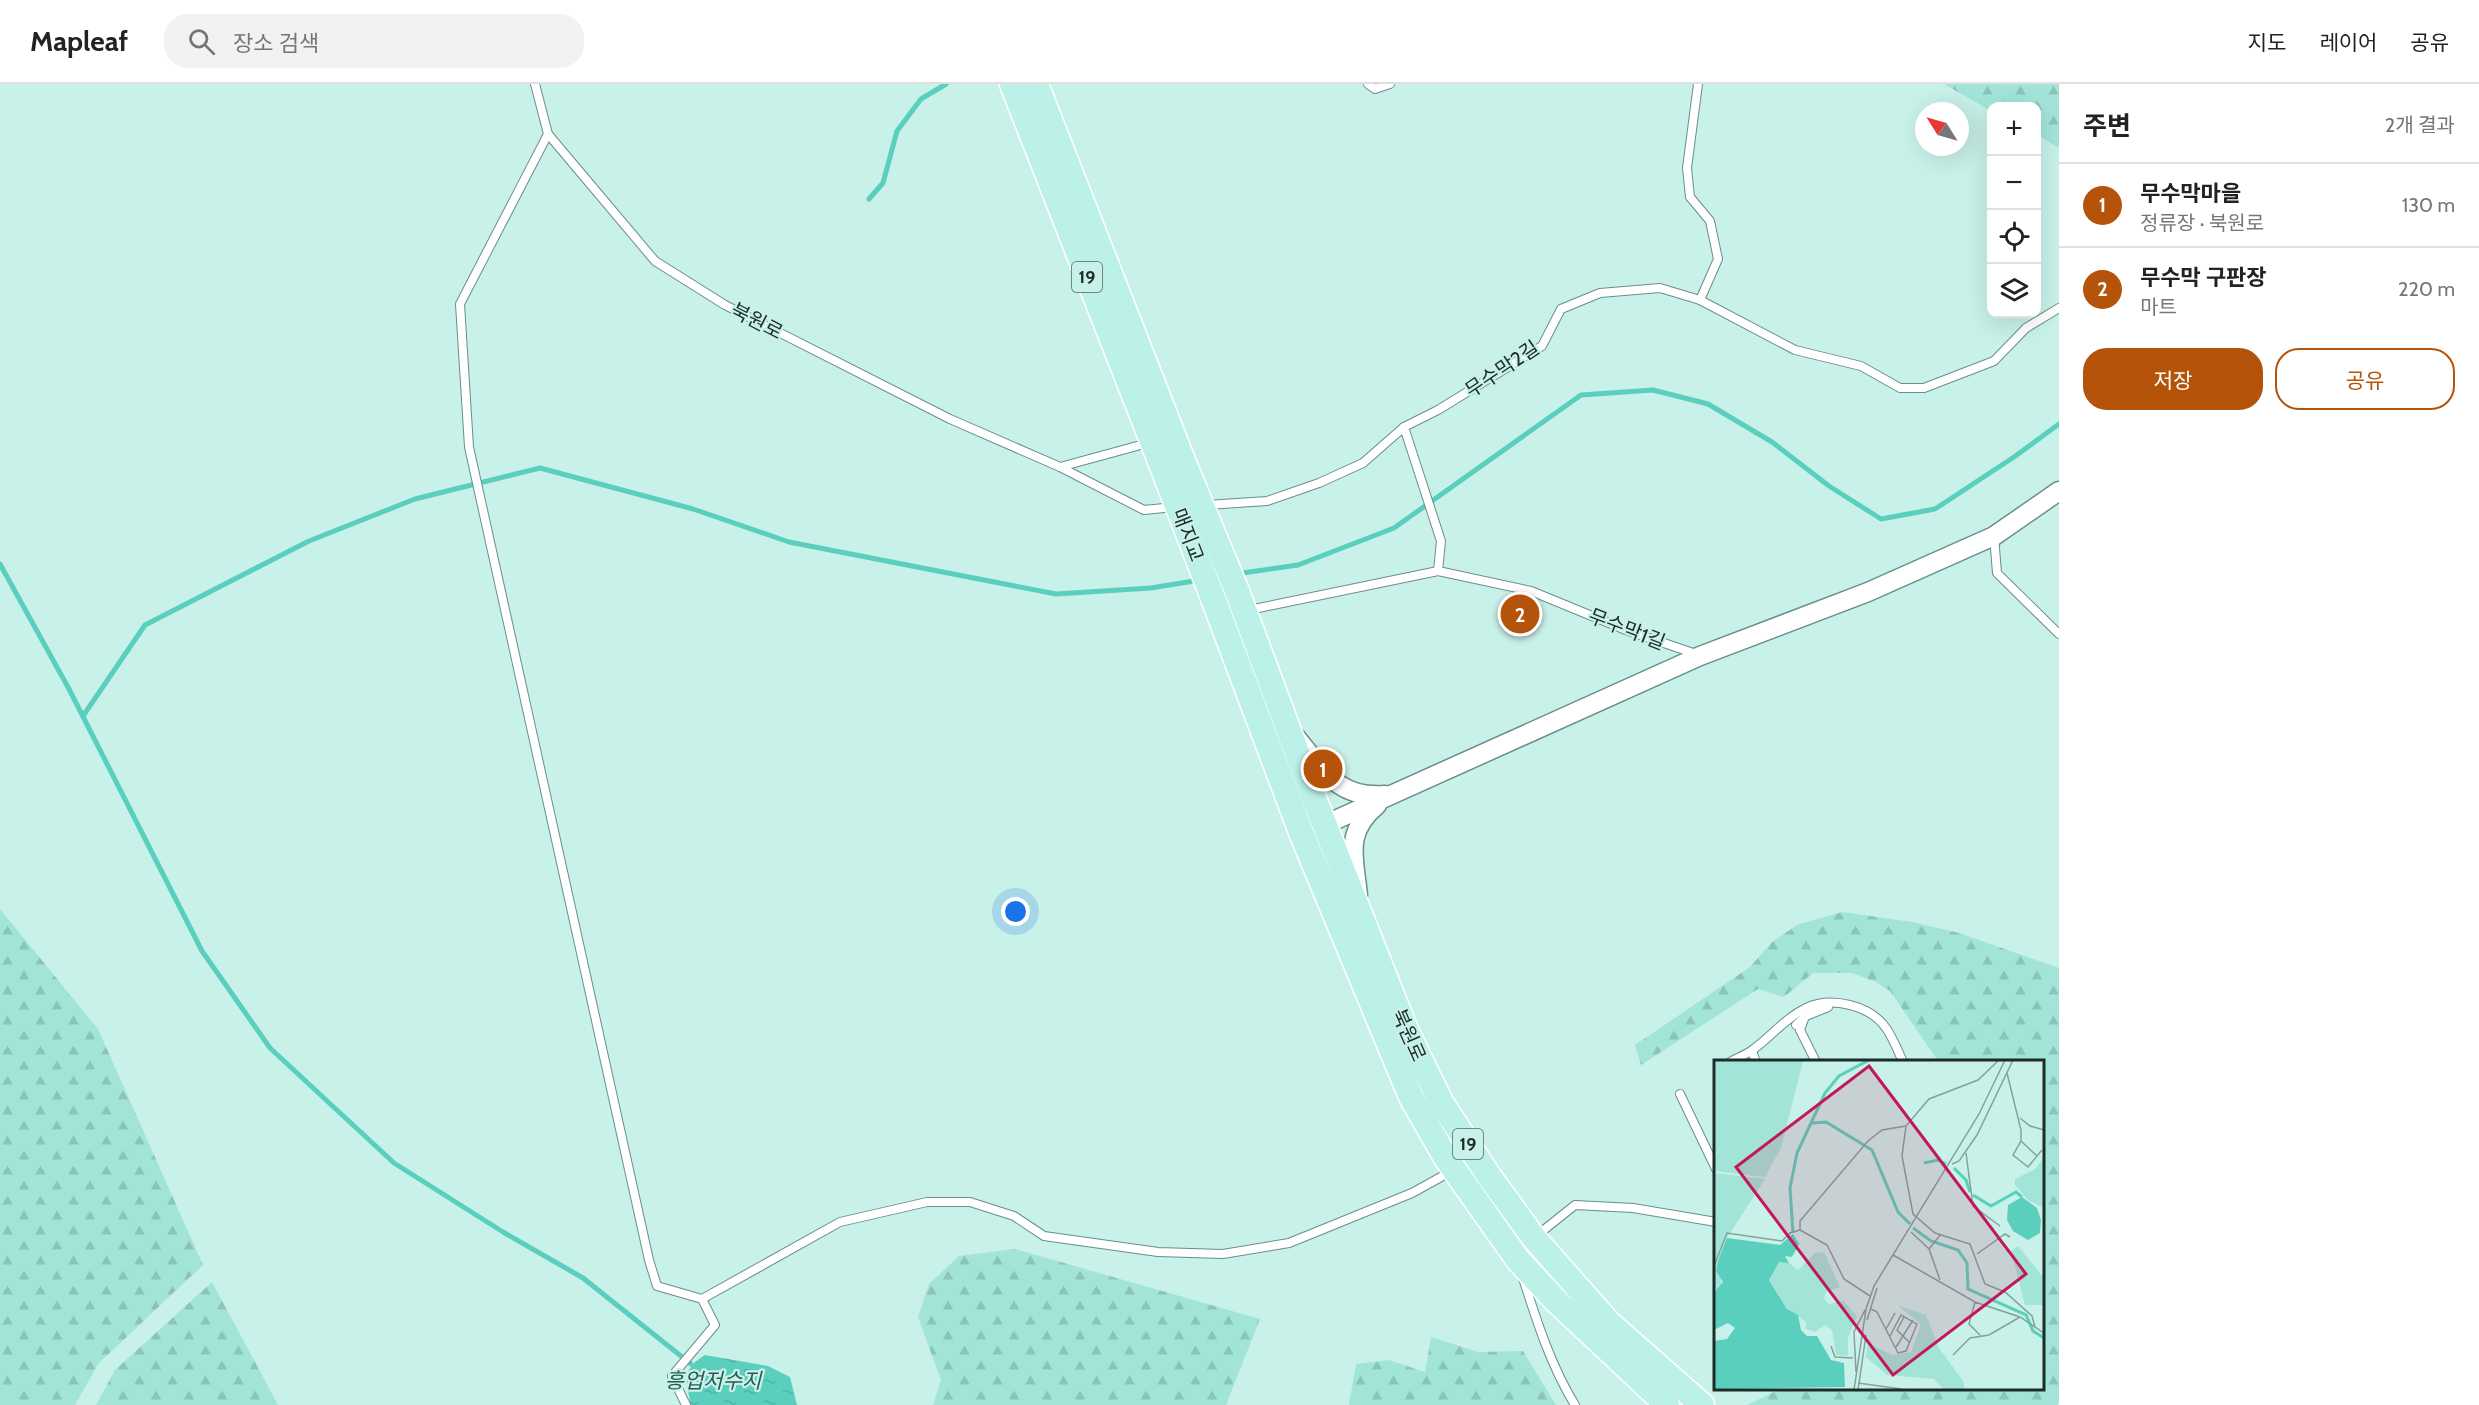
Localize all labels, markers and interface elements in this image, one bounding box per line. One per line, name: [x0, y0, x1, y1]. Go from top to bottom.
search box: [164, 14, 584, 68]
text: Mapleaf: [30, 24, 128, 58]
icon: search: [185, 25, 218, 58]
text: 장소 검색: [233, 30, 319, 57]
text: 지도: [2248, 30, 2286, 55]
text: 레이어: [2319, 30, 2377, 55]
text: 공유: [2410, 30, 2449, 55]
north arrow: [1915, 102, 1969, 156]
map controls: [1987, 102, 2041, 318]
button: +: [1987, 102, 2041, 156]
text: 주변: [2083, 110, 2131, 142]
text: 2개 결과: [2385, 113, 2455, 137]
button: −: [1987, 156, 2041, 210]
text: 무수막마을: [2140, 180, 2241, 207]
text: 1: [2099, 193, 2106, 217]
text: 130 m: [2402, 193, 2455, 217]
button: locate: [1987, 210, 2041, 264]
text: 정류장 · 북원로: [2140, 211, 2264, 235]
road number: 19: [1072, 262, 1102, 292]
button: layers: [1987, 264, 2041, 318]
text: 무수막 구판장: [2140, 264, 2266, 291]
text: 2: [2097, 277, 2108, 301]
text: 220 m: [2398, 277, 2455, 301]
text: 마트: [2140, 295, 2177, 319]
street label: 북원로: [727, 298, 787, 344]
street label: 무수막2길: [1460, 336, 1544, 402]
button: 저장: [2083, 348, 2263, 410]
button: 공유: [2275, 348, 2455, 410]
street label: 매지교: [1167, 505, 1209, 565]
pin: 2: [1500, 592, 1540, 636]
street label: 무수막1길: [1585, 603, 1669, 655]
pin: 1: [1304, 746, 1342, 792]
your location: [1001, 897, 1030, 926]
street label: 북원로: [1387, 1005, 1431, 1065]
inset map: [1714, 1060, 2044, 1390]
road number: 19: [1453, 1129, 1483, 1159]
water label: 흥업저수지: [665, 1368, 763, 1393]

